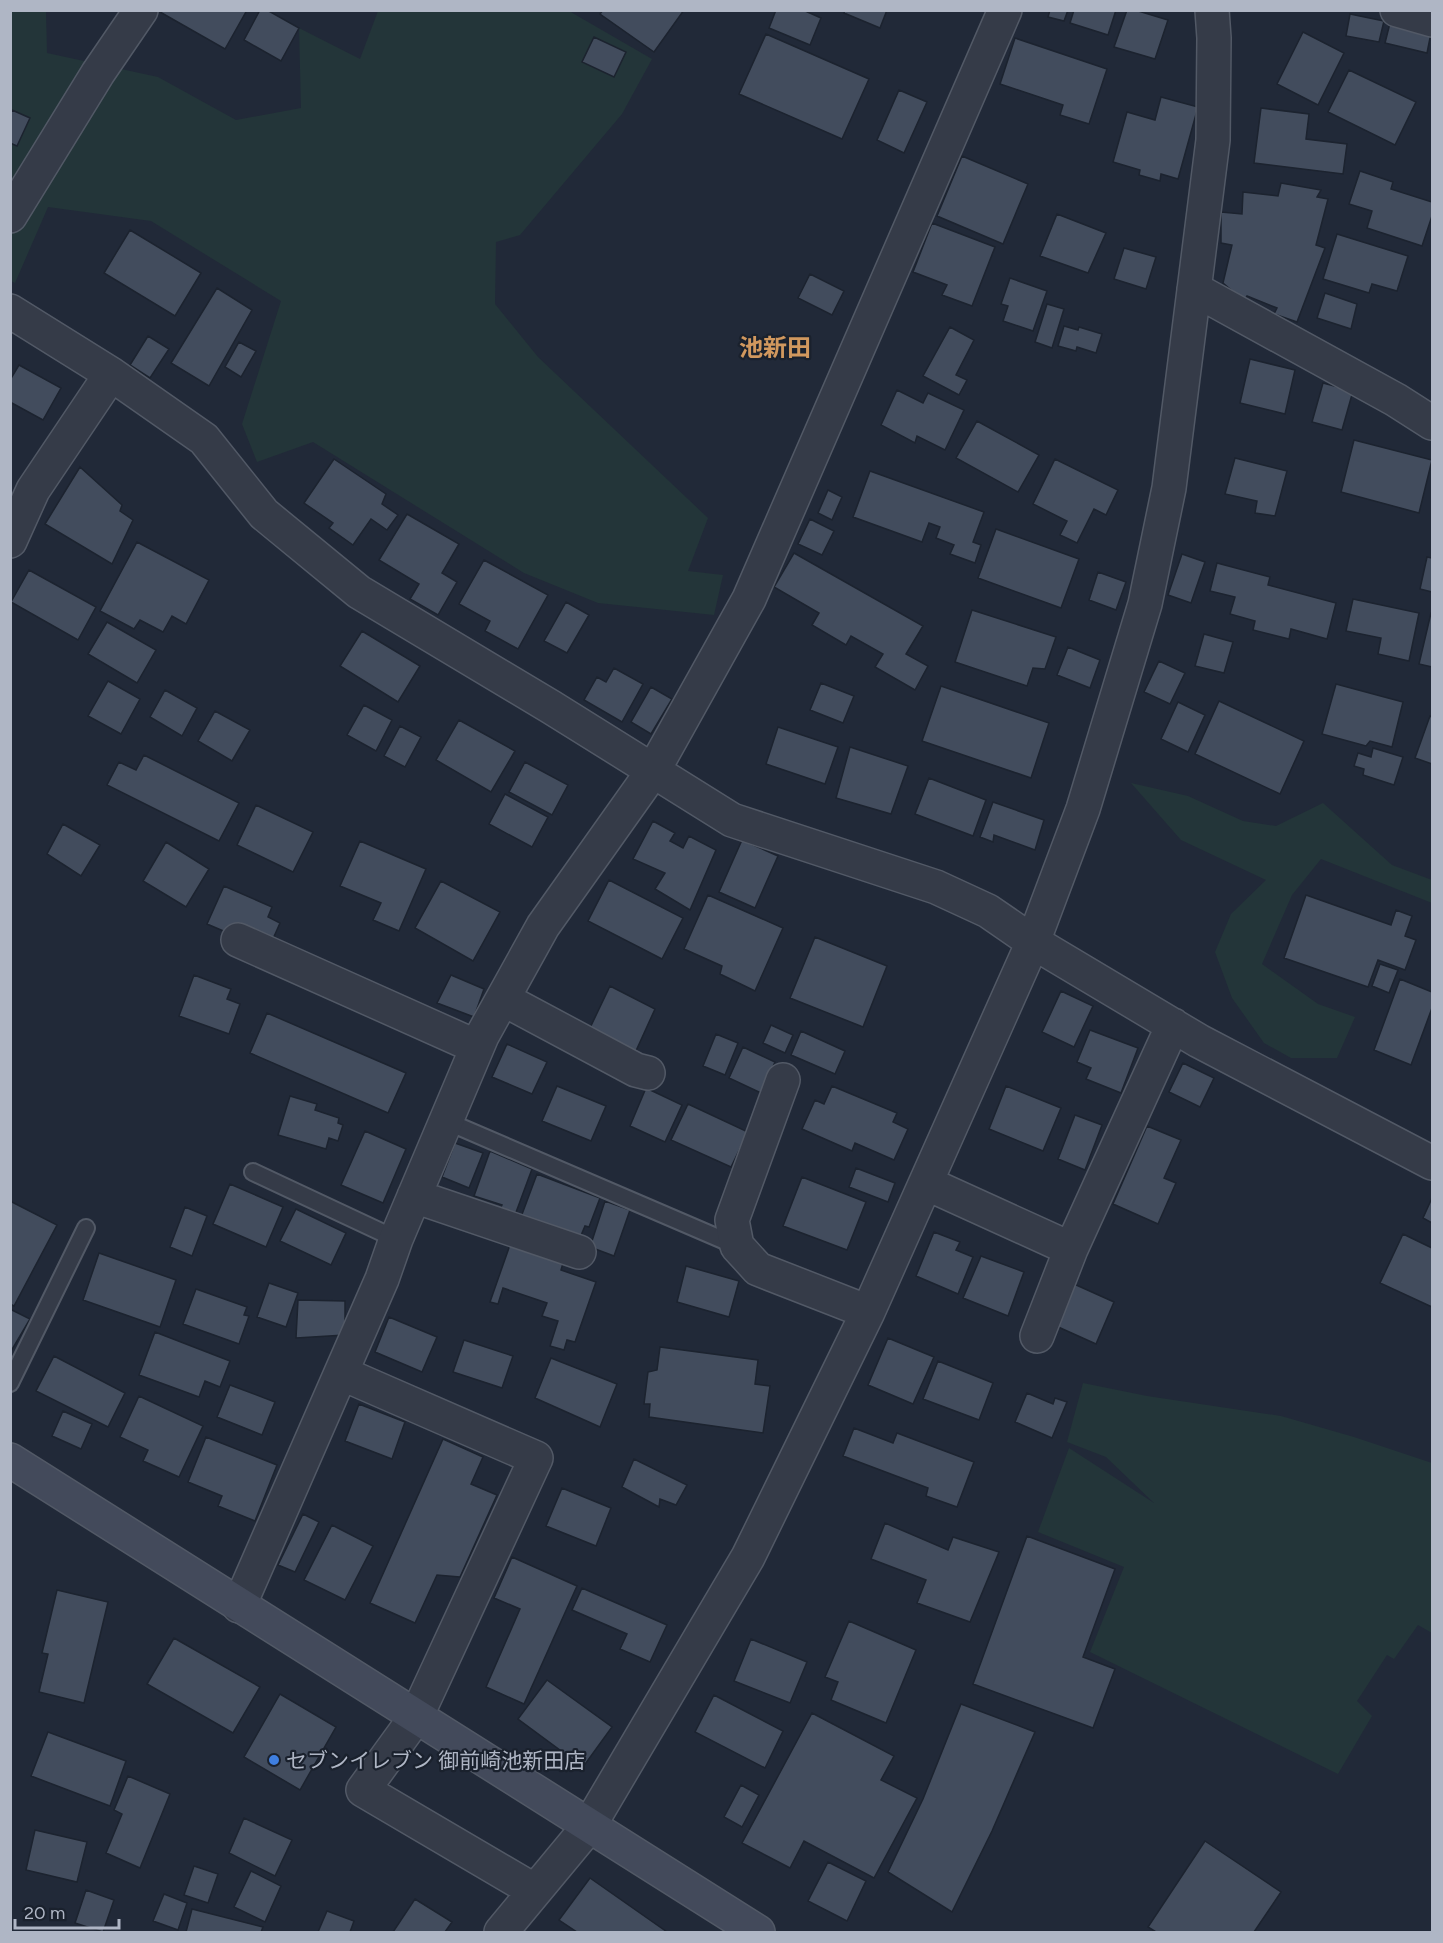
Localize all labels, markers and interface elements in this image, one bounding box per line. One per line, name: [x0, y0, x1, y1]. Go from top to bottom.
district label: 池新田: [739, 333, 811, 362]
place label: セブンイレブン 御前崎池新田店: [286, 1748, 585, 1773]
marker: セブンイレブン 御前崎池新田店: [267, 1753, 281, 1767]
scale bar: [15, 1892, 118, 1930]
text: 20 m: [24, 1902, 65, 1924]

